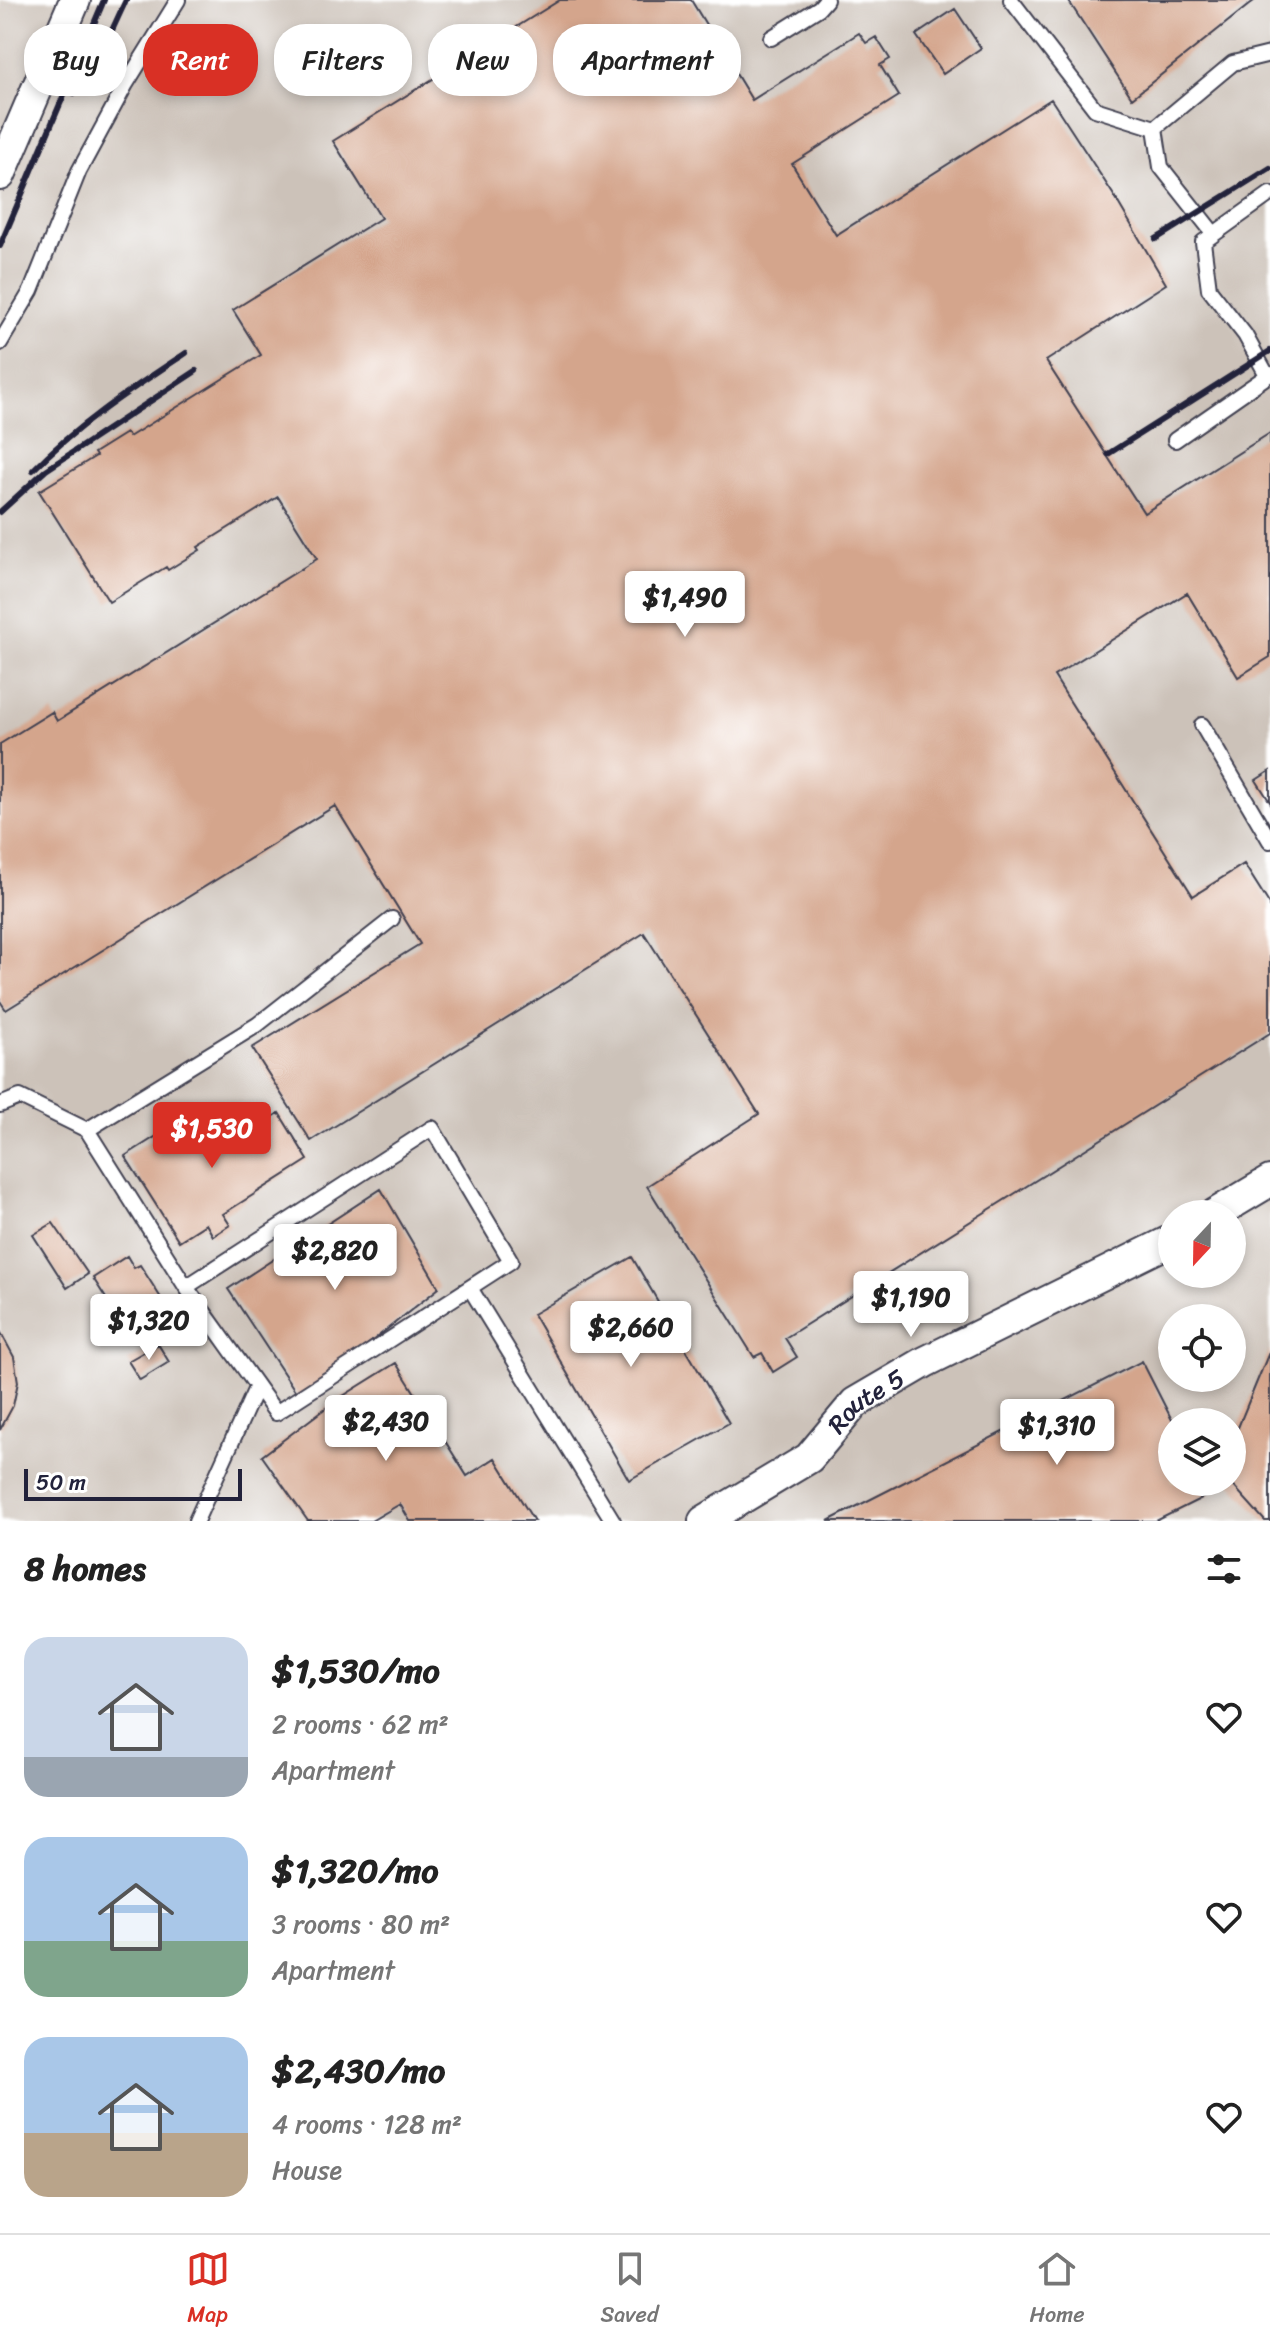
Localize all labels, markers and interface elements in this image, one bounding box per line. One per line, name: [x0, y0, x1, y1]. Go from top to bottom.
chip: Buy: [24, 24, 127, 96]
chip: Rent: [143, 24, 258, 96]
chip: Filters: [274, 24, 412, 96]
chip: New: [428, 24, 537, 96]
chip: Apartment: [553, 24, 741, 96]
pin: $1,490: [620, 571, 750, 639]
text: $1,490: [643, 574, 727, 620]
pin: $1,530: [147, 1102, 277, 1170]
text: $1,530: [171, 1105, 253, 1151]
north arrow: [1158, 1200, 1246, 1288]
map controls: [1158, 1200, 1246, 1496]
pin: $2,820: [270, 1224, 400, 1292]
text: $2,820: [292, 1227, 378, 1273]
pin: $1,190: [846, 1271, 976, 1339]
text: $1,190: [871, 1274, 951, 1320]
pin: $1,320: [84, 1294, 214, 1362]
text: $1,320: [108, 1297, 190, 1343]
pin: $2,660: [566, 1301, 696, 1369]
text: $2,660: [588, 1304, 674, 1350]
button: locate: [1158, 1304, 1246, 1392]
street label: Route 5: [815, 1355, 914, 1445]
pin: $2,430: [321, 1395, 451, 1463]
text: $2,430: [343, 1398, 429, 1444]
pin: $1,310: [992, 1399, 1122, 1467]
text: $1,310: [1018, 1402, 1096, 1448]
button: layers: [1158, 1408, 1246, 1496]
text: 50 m: [36, 1463, 86, 1502]
scale bar: [24, 1465, 242, 1501]
text: 8 homes: [24, 1539, 146, 1599]
icon: filters: [1202, 1547, 1246, 1591]
text: $1,530/mo: [272, 1641, 440, 1701]
icon: home: [88, 1669, 184, 1765]
icon: heart: [1202, 1695, 1246, 1739]
text: 2 rooms · 62 m²: [272, 1701, 449, 1747]
text: Apartment: [272, 1747, 395, 1793]
text: $1,320/mo: [272, 1841, 439, 1901]
icon: home: [88, 1869, 184, 1965]
icon: heart: [1202, 1895, 1246, 1939]
text: 3 rooms · 80 m²: [272, 1901, 450, 1947]
text: Apartment: [272, 1947, 395, 1993]
text: $2,430/mo: [272, 2041, 445, 2101]
icon: home: [88, 2069, 184, 2165]
icon: heart: [1202, 2095, 1246, 2139]
text: 4 rooms · 128 m²: [272, 2101, 462, 2147]
text: House: [272, 2147, 342, 2193]
tab: Map: [186, 2247, 230, 2334]
tab: Saved: [601, 2247, 659, 2334]
tab: Home: [1030, 2247, 1084, 2334]

